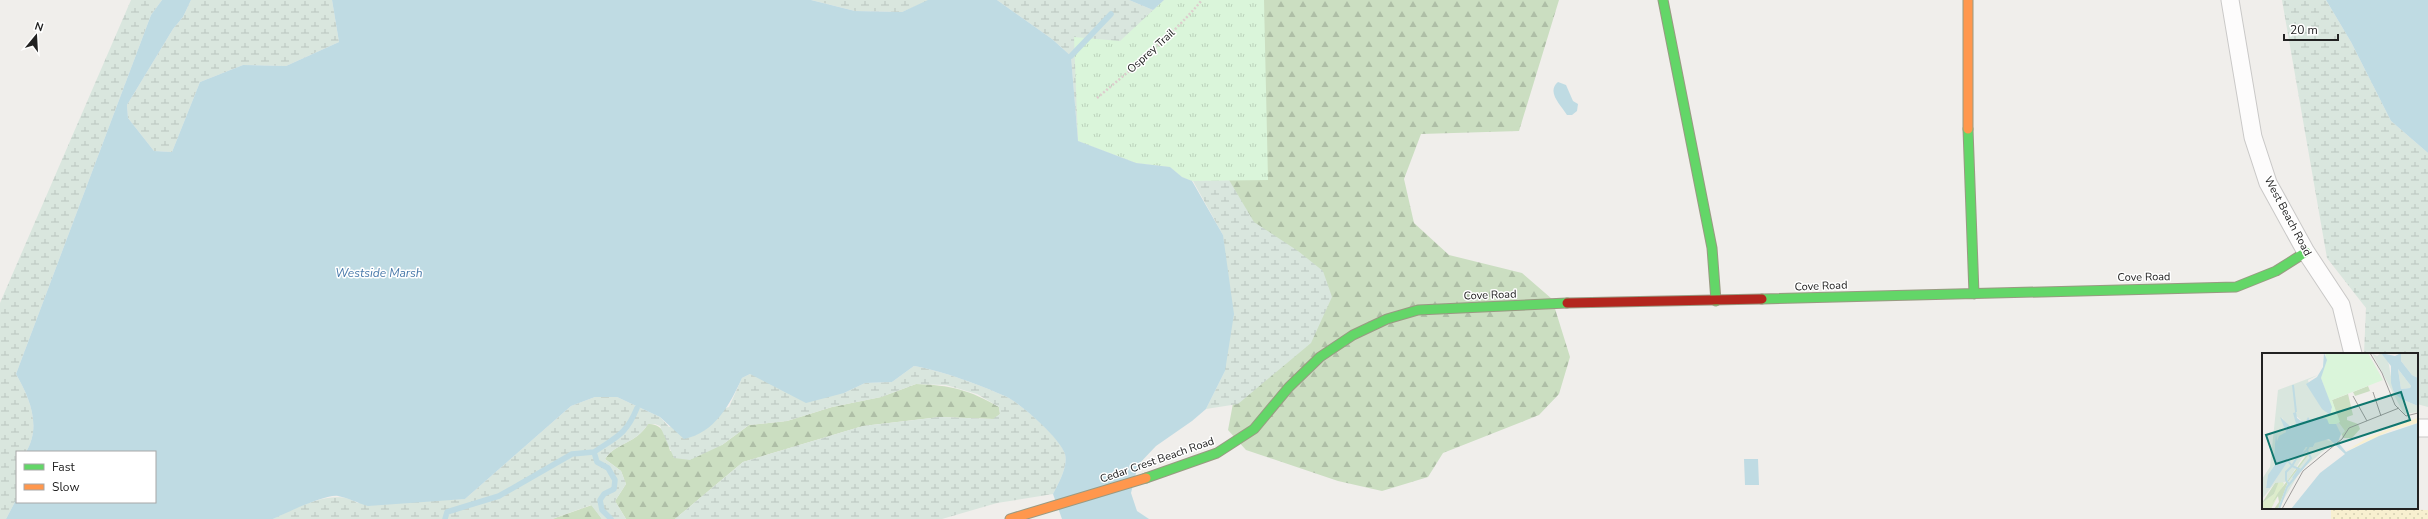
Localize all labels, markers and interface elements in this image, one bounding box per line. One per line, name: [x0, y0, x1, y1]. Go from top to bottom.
north arrow: [16, 16, 56, 56]
scale bar: [2284, 16, 2338, 42]
text: N: [33, 19, 45, 35]
text: 20 m: [2290, 22, 2318, 38]
street label: Osprey Trail: [1124, 25, 1179, 77]
street label: West Beach Road: [2261, 174, 2315, 258]
water label: Westside Marsh: [335, 265, 423, 281]
street label: Cove Road: [2117, 269, 2171, 285]
street label: Cove Road: [1794, 278, 1848, 294]
street label: Cove Road: [1463, 287, 1517, 303]
inset map: [2262, 353, 2418, 509]
street label: Cedar Crest Beach Road: [1098, 433, 1216, 487]
legend: [16, 451, 156, 503]
text: Fast: [52, 459, 75, 475]
text: Slow: [52, 479, 80, 495]

